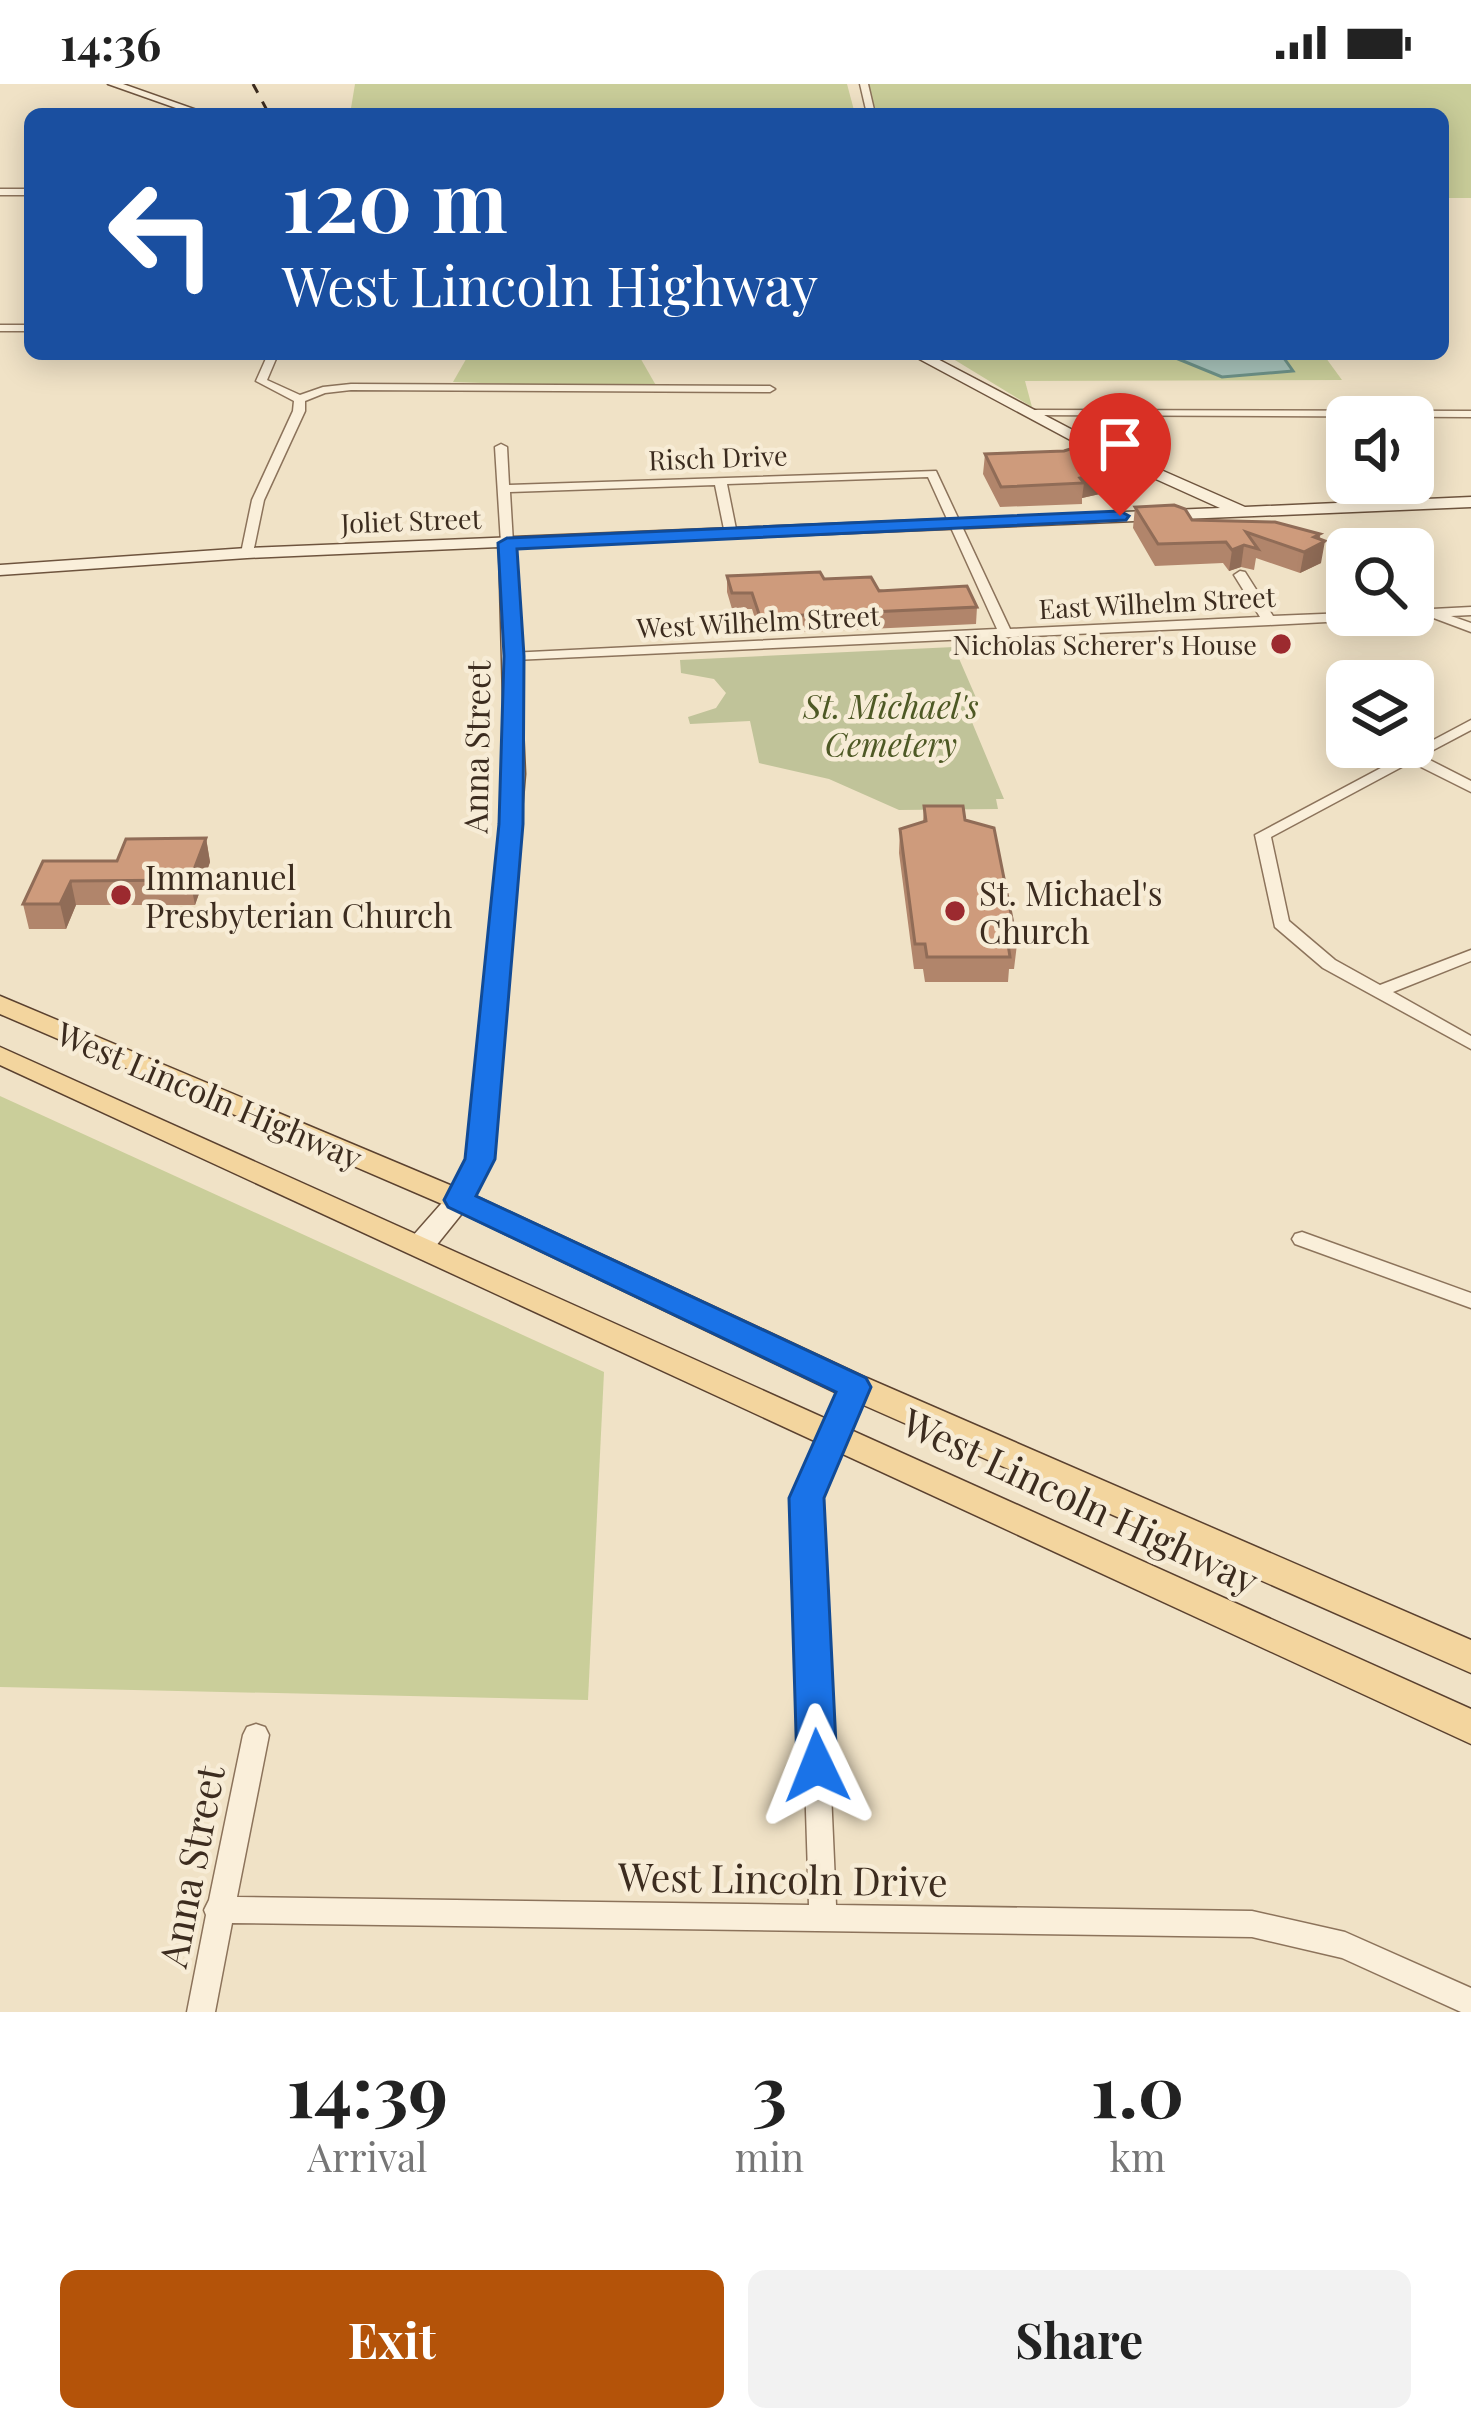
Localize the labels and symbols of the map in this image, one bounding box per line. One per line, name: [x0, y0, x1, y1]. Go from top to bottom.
pin: [1069, 393, 1171, 516]
street label: Risch Drive: [648, 437, 788, 477]
street label: Joliet Street: [339, 500, 482, 540]
street label: East Wilhelm Street: [1038, 578, 1277, 626]
street label: West Wilhelm Street: [635, 597, 881, 645]
place label: Nicholas Scherer's House: [952, 626, 1257, 662]
marker: Nicholas Scherer's House: [1268, 631, 1294, 657]
street label: Anna Street: [451, 659, 499, 835]
park label: St. Michael's Cemetery: [802, 683, 979, 765]
place label: Immanuel Presbyterian Church: [145, 854, 453, 936]
place label: St. Michael's Church: [979, 870, 1162, 952]
marker: Immanuel Presbyterian Church: [108, 882, 134, 908]
marker: St. Michael's Church: [942, 898, 968, 924]
street label: West Lincoln Highway: [50, 1009, 370, 1178]
street label: West Lincoln Highway: [894, 1394, 1268, 1606]
position arrow: [754, 1703, 880, 1829]
street label: Anna Street: [145, 1759, 235, 1972]
street label: West Lincoln Drive: [617, 1849, 948, 1907]

